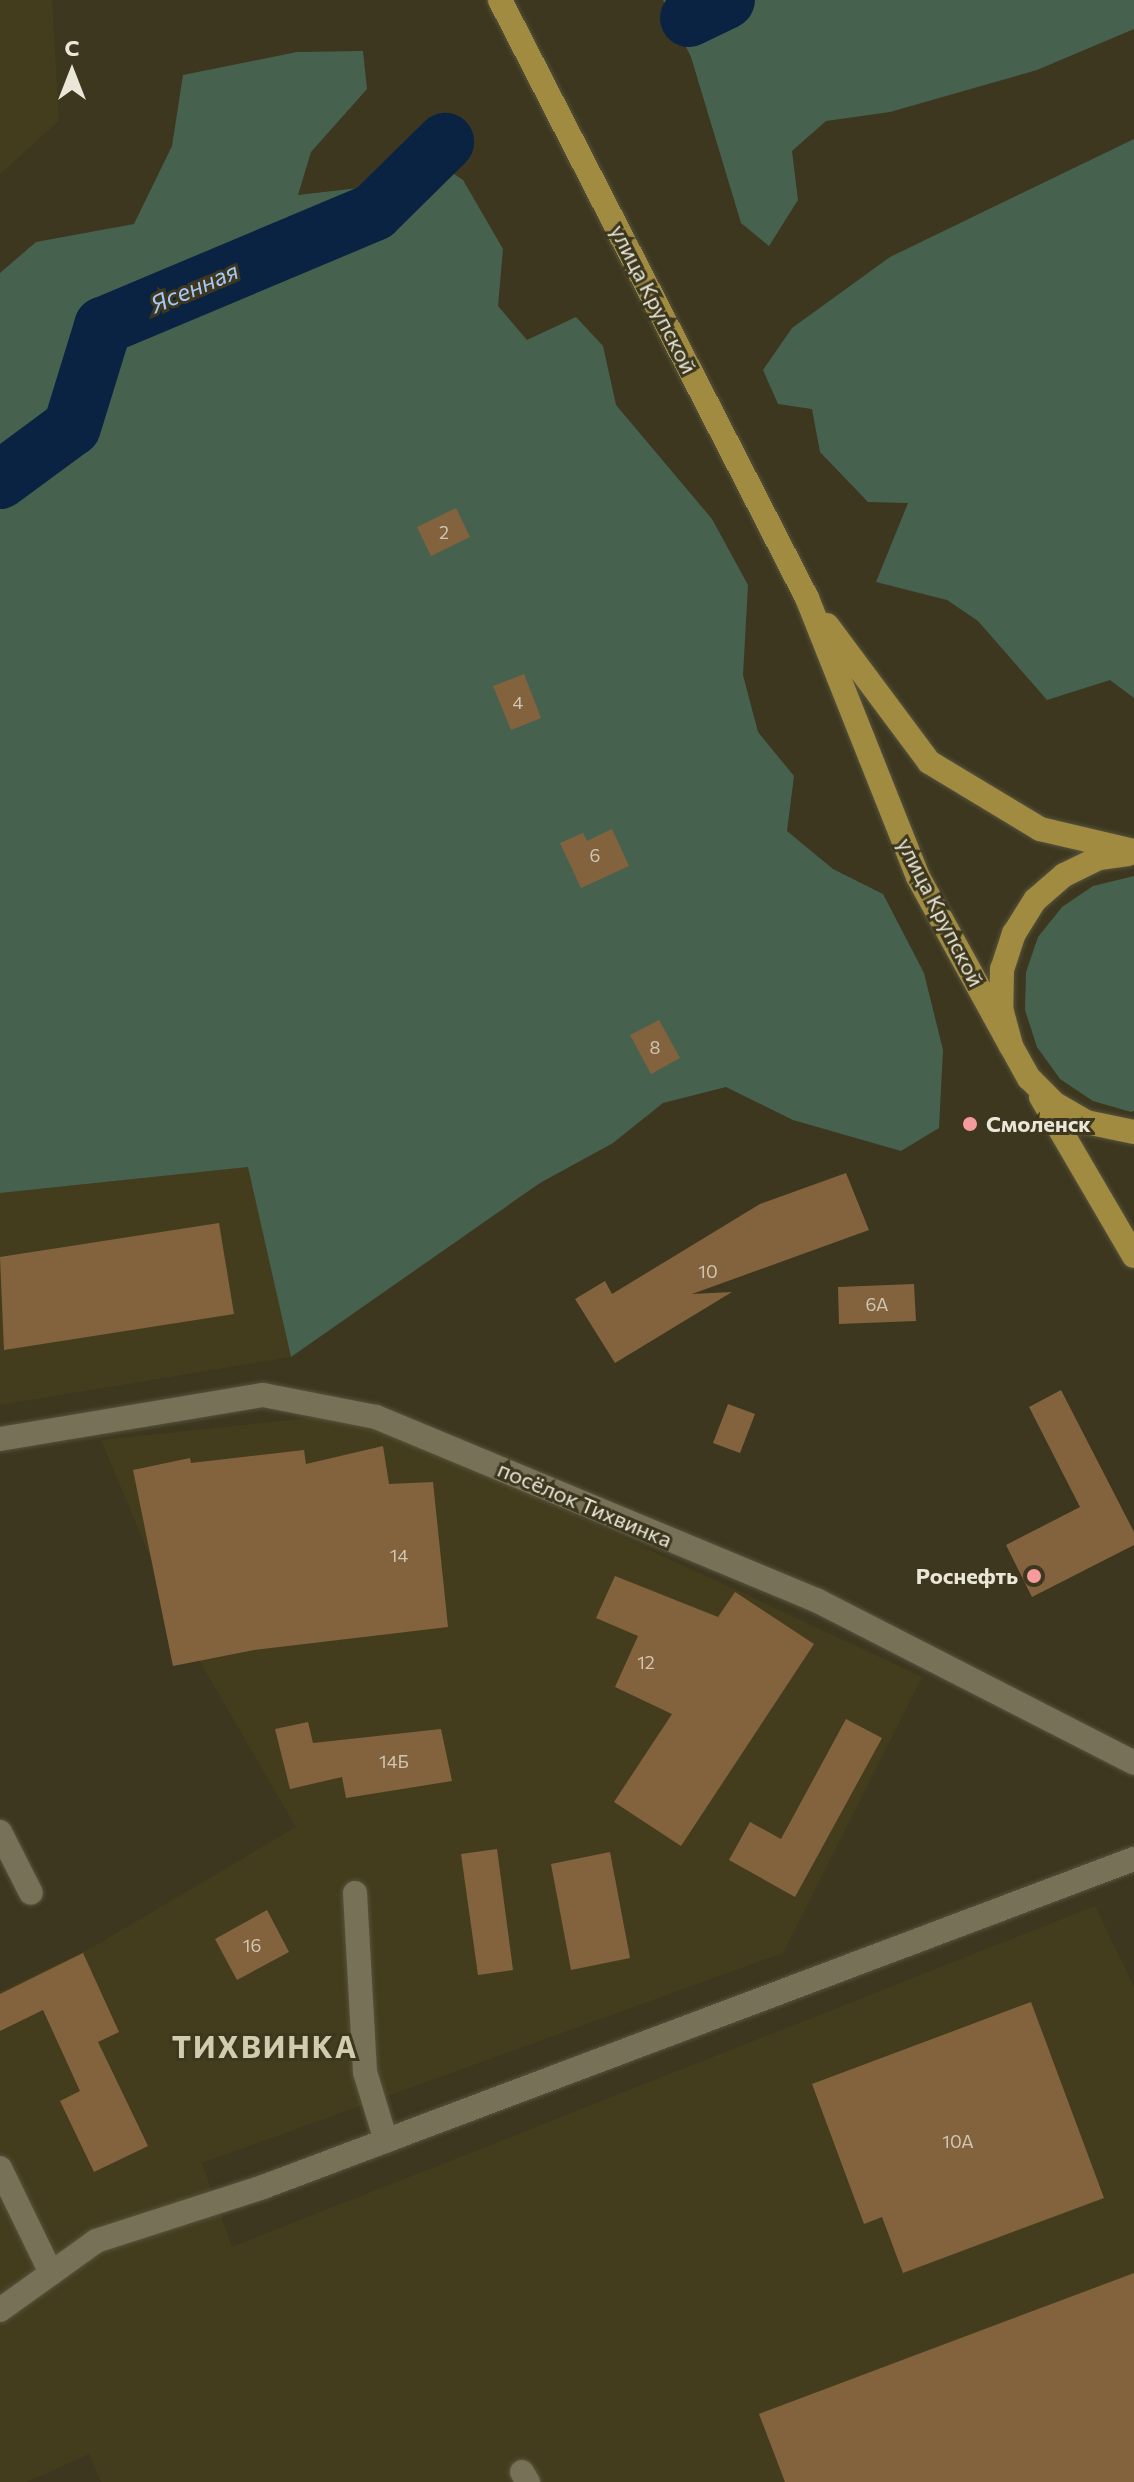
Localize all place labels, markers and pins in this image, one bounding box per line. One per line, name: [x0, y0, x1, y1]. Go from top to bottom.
place label: Смоленск: [986, 1111, 1091, 1137]
marker: Смоленск: [961, 1115, 979, 1133]
place label: Роснефть: [916, 1563, 1018, 1589]
marker: Роснефть: [1025, 1567, 1043, 1585]

